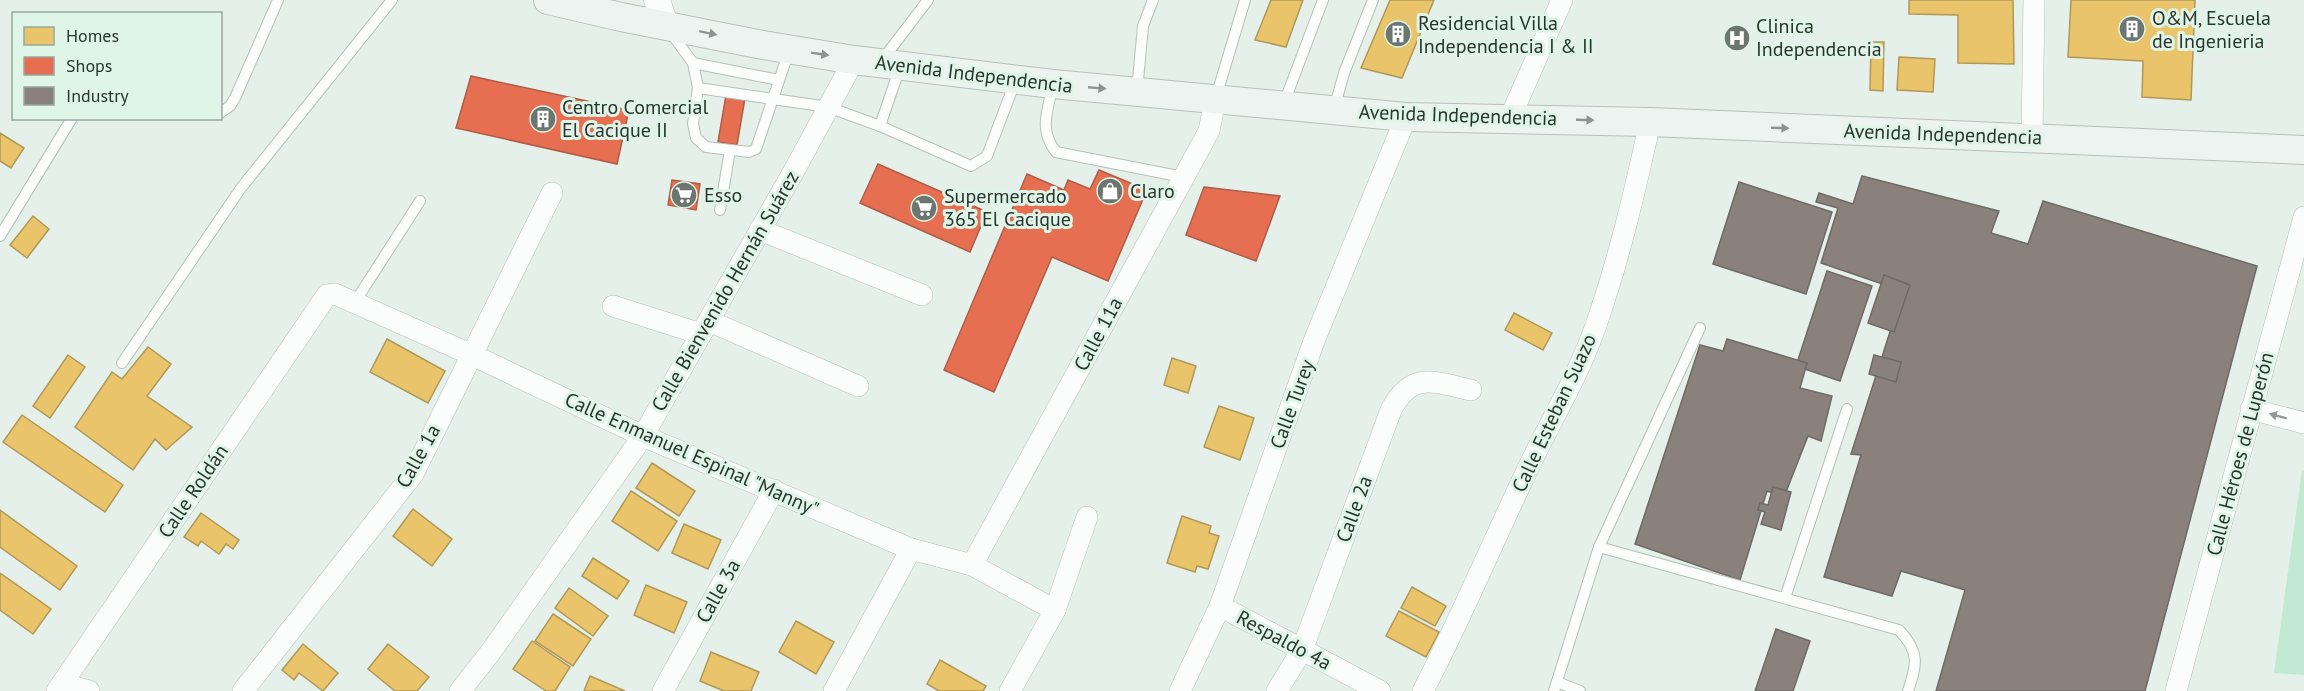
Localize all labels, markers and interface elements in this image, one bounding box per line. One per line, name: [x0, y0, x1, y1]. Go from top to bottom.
place label: O&M, Escuela de Ingenieria: [2152, 5, 2271, 54]
place label: Residencial Villa Independencia I & II: [1418, 10, 1594, 59]
legend: [12, 12, 222, 120]
place label: Clinica Independencia: [1756, 13, 1882, 62]
building icon: O&M, Escuela de Ingenieria: [2117, 14, 2147, 44]
building icon: Residencial Villa Independencia I & II: [1383, 19, 1413, 49]
hospital icon: Clinica Independencia: [1722, 23, 1752, 53]
text: Homes: [66, 24, 119, 47]
one-way arrow: [699, 29, 718, 38]
street label: Avenida Independencia: [874, 49, 1074, 99]
one-way arrow: [811, 50, 830, 59]
text: Shops: [66, 54, 112, 77]
one-way arrow: [1088, 83, 1107, 93]
text: Industry: [66, 84, 129, 107]
place label: Centro Comercial El Cacique II: [562, 94, 708, 143]
street label: Avenida Independencia: [1358, 99, 1558, 131]
building icon: Centro Comercial El Cacique II: [528, 104, 558, 134]
one-way arrow: [1575, 116, 1594, 125]
street label: Avenida Independencia: [1843, 118, 2043, 150]
one-way arrow: [1770, 123, 1789, 132]
street label: Calle Bienvenido Hernán Suárez: [645, 166, 805, 416]
shop icon: Claro: [1095, 176, 1125, 206]
place label: Claro: [1130, 178, 1175, 204]
supermarket icon: Esso: [669, 180, 699, 210]
place label: Esso: [704, 182, 742, 208]
place label: Supermercado 365 El Cacique: [944, 183, 1071, 232]
supermarket icon: Supermercado 365 El Cacique: [909, 193, 939, 223]
street label: Calle 11a: [1068, 293, 1128, 375]
street label: Calle Esteban Suazo: [1506, 330, 1602, 496]
street label: Calle Héroes de Luperón: [2200, 349, 2280, 559]
street label: Calle Turey: [1264, 355, 1320, 452]
street label: Calle Enmanuel Espinal "Manny": [561, 386, 823, 522]
one-way arrow: [2269, 411, 2287, 421]
street label: Calle 1a: [390, 420, 446, 492]
street label: Calle Roldán: [152, 439, 234, 543]
street label: Calle 2a: [1330, 472, 1378, 546]
street label: Calle 3a: [690, 555, 746, 627]
street label: Respaldo 4a: [1232, 604, 1336, 676]

